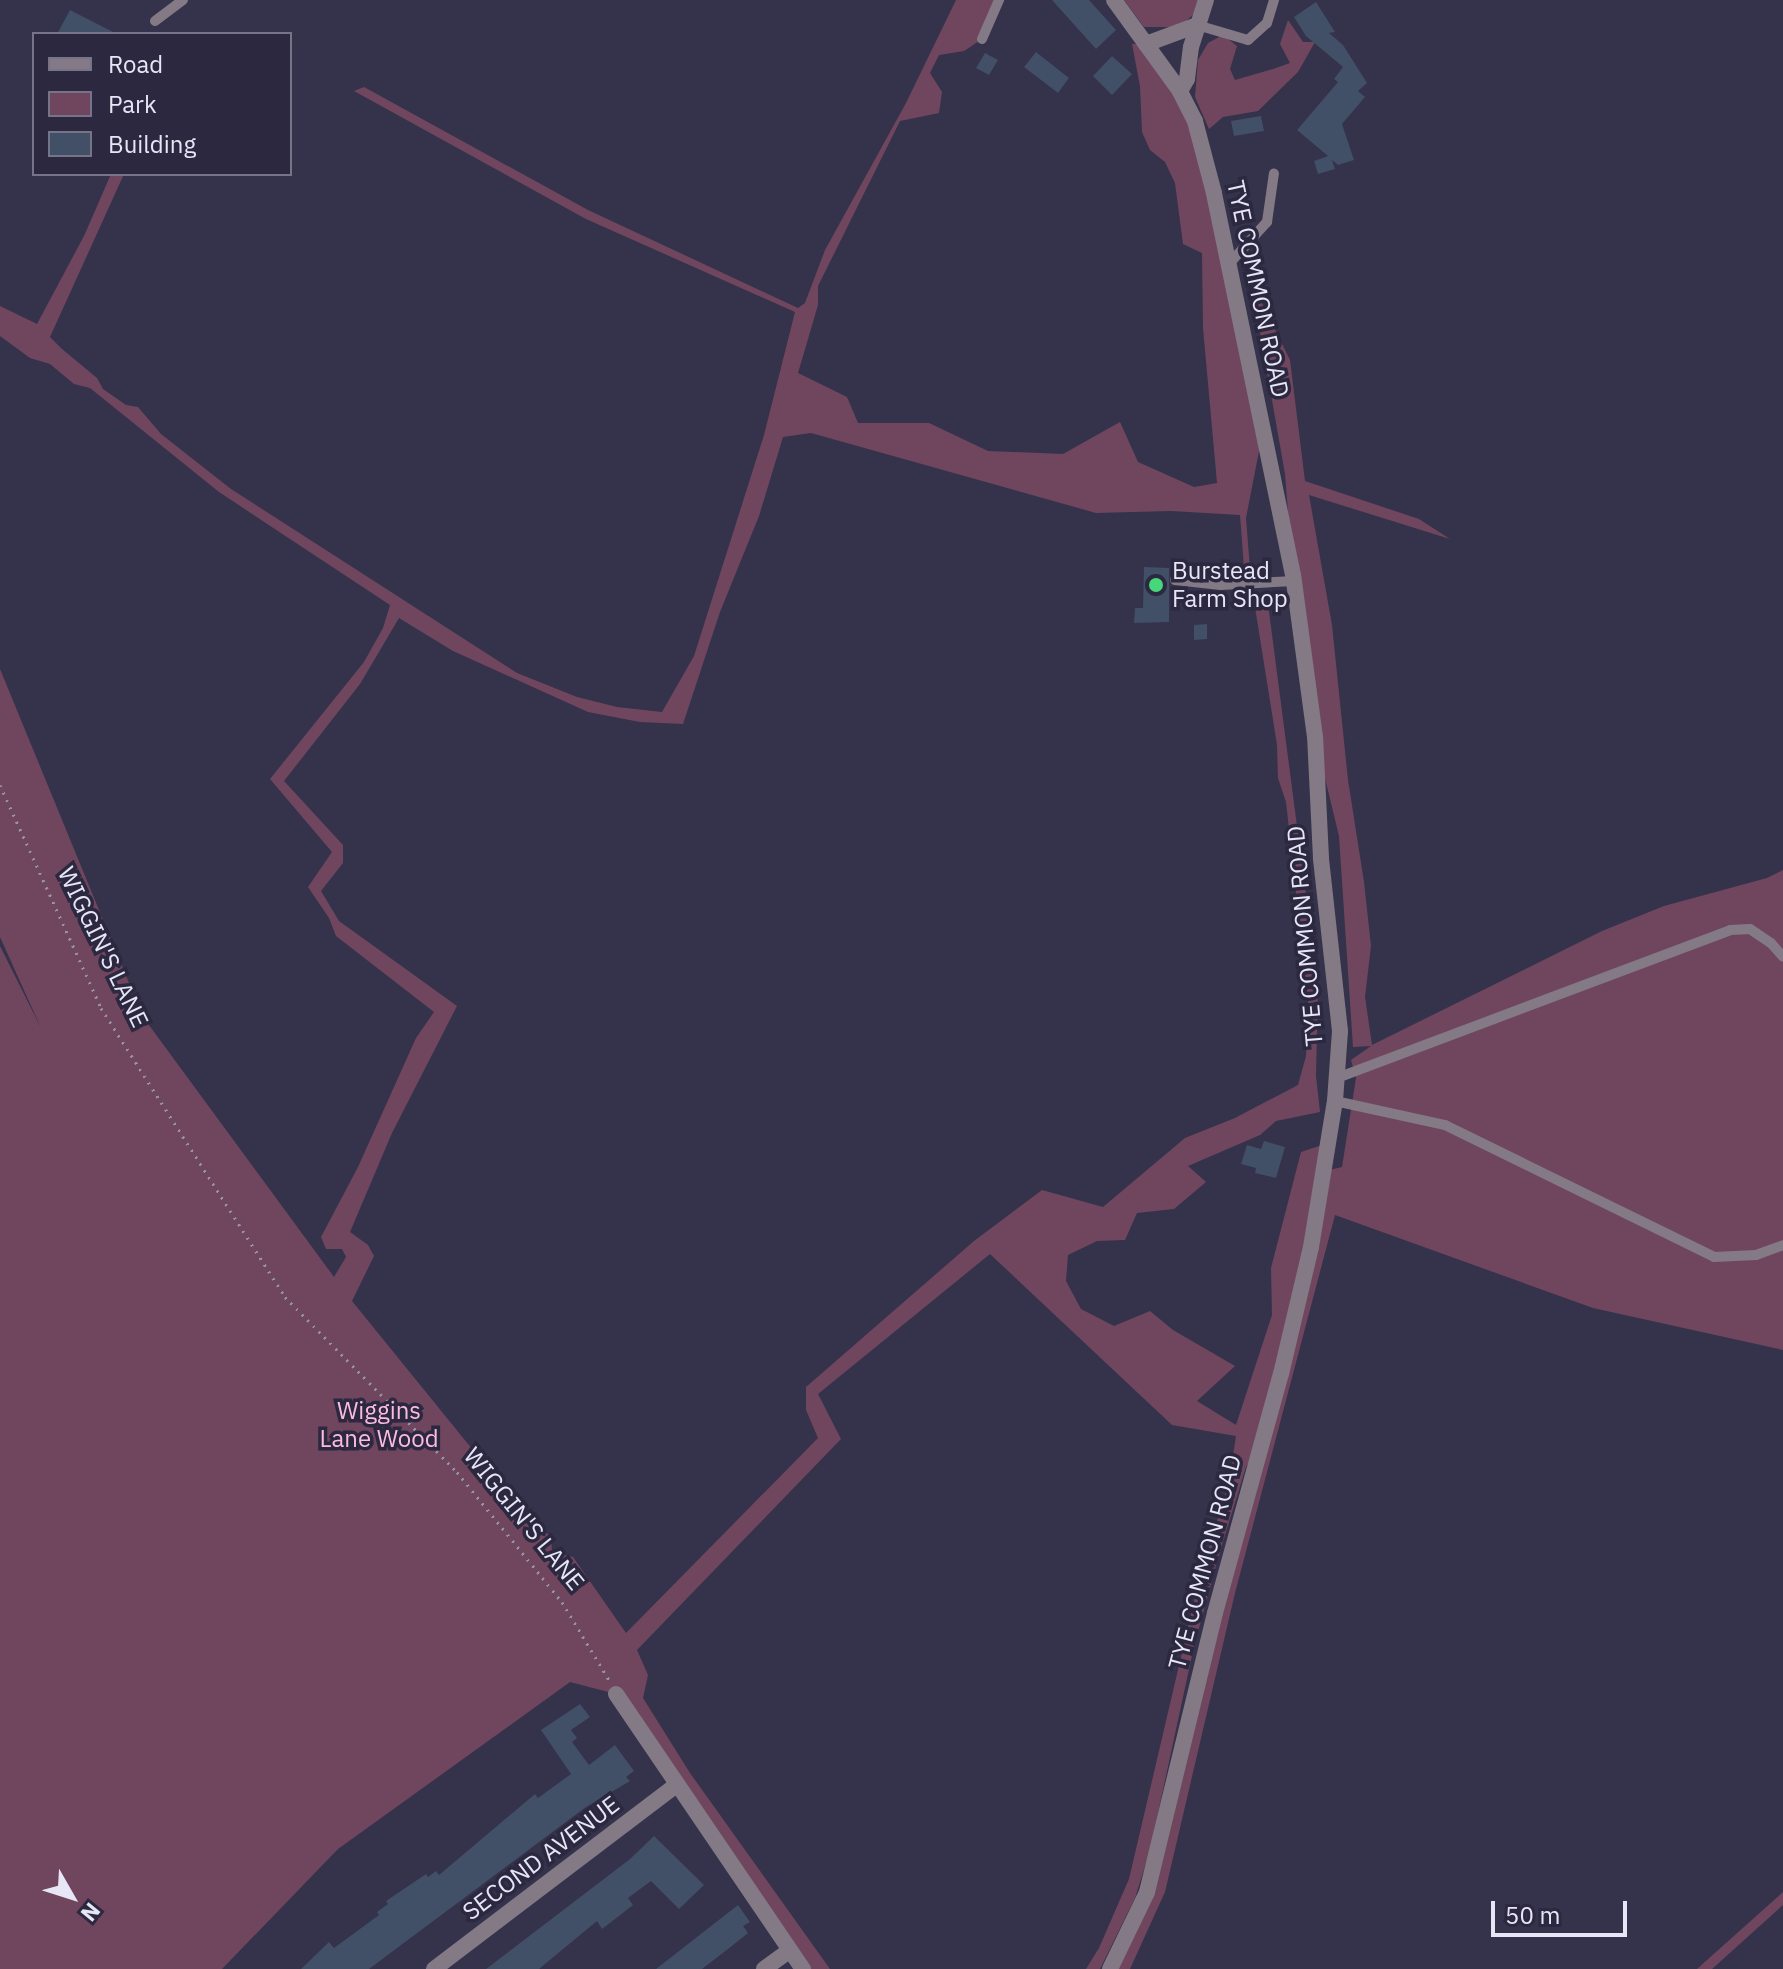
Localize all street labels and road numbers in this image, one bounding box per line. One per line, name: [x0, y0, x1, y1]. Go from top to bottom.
street label: TYE COMMON ROAD: [1221, 178, 1295, 400]
street label: TYE COMMON ROAD: [1281, 825, 1329, 1047]
street label: WIGGIN'S LANE: [52, 862, 154, 1032]
street label: WIGGIN'S LANE: [458, 1442, 590, 1596]
street label: TYE COMMON ROAD: [1162, 1451, 1248, 1673]
street label: SECOND AVENUE: [457, 1790, 625, 1926]

